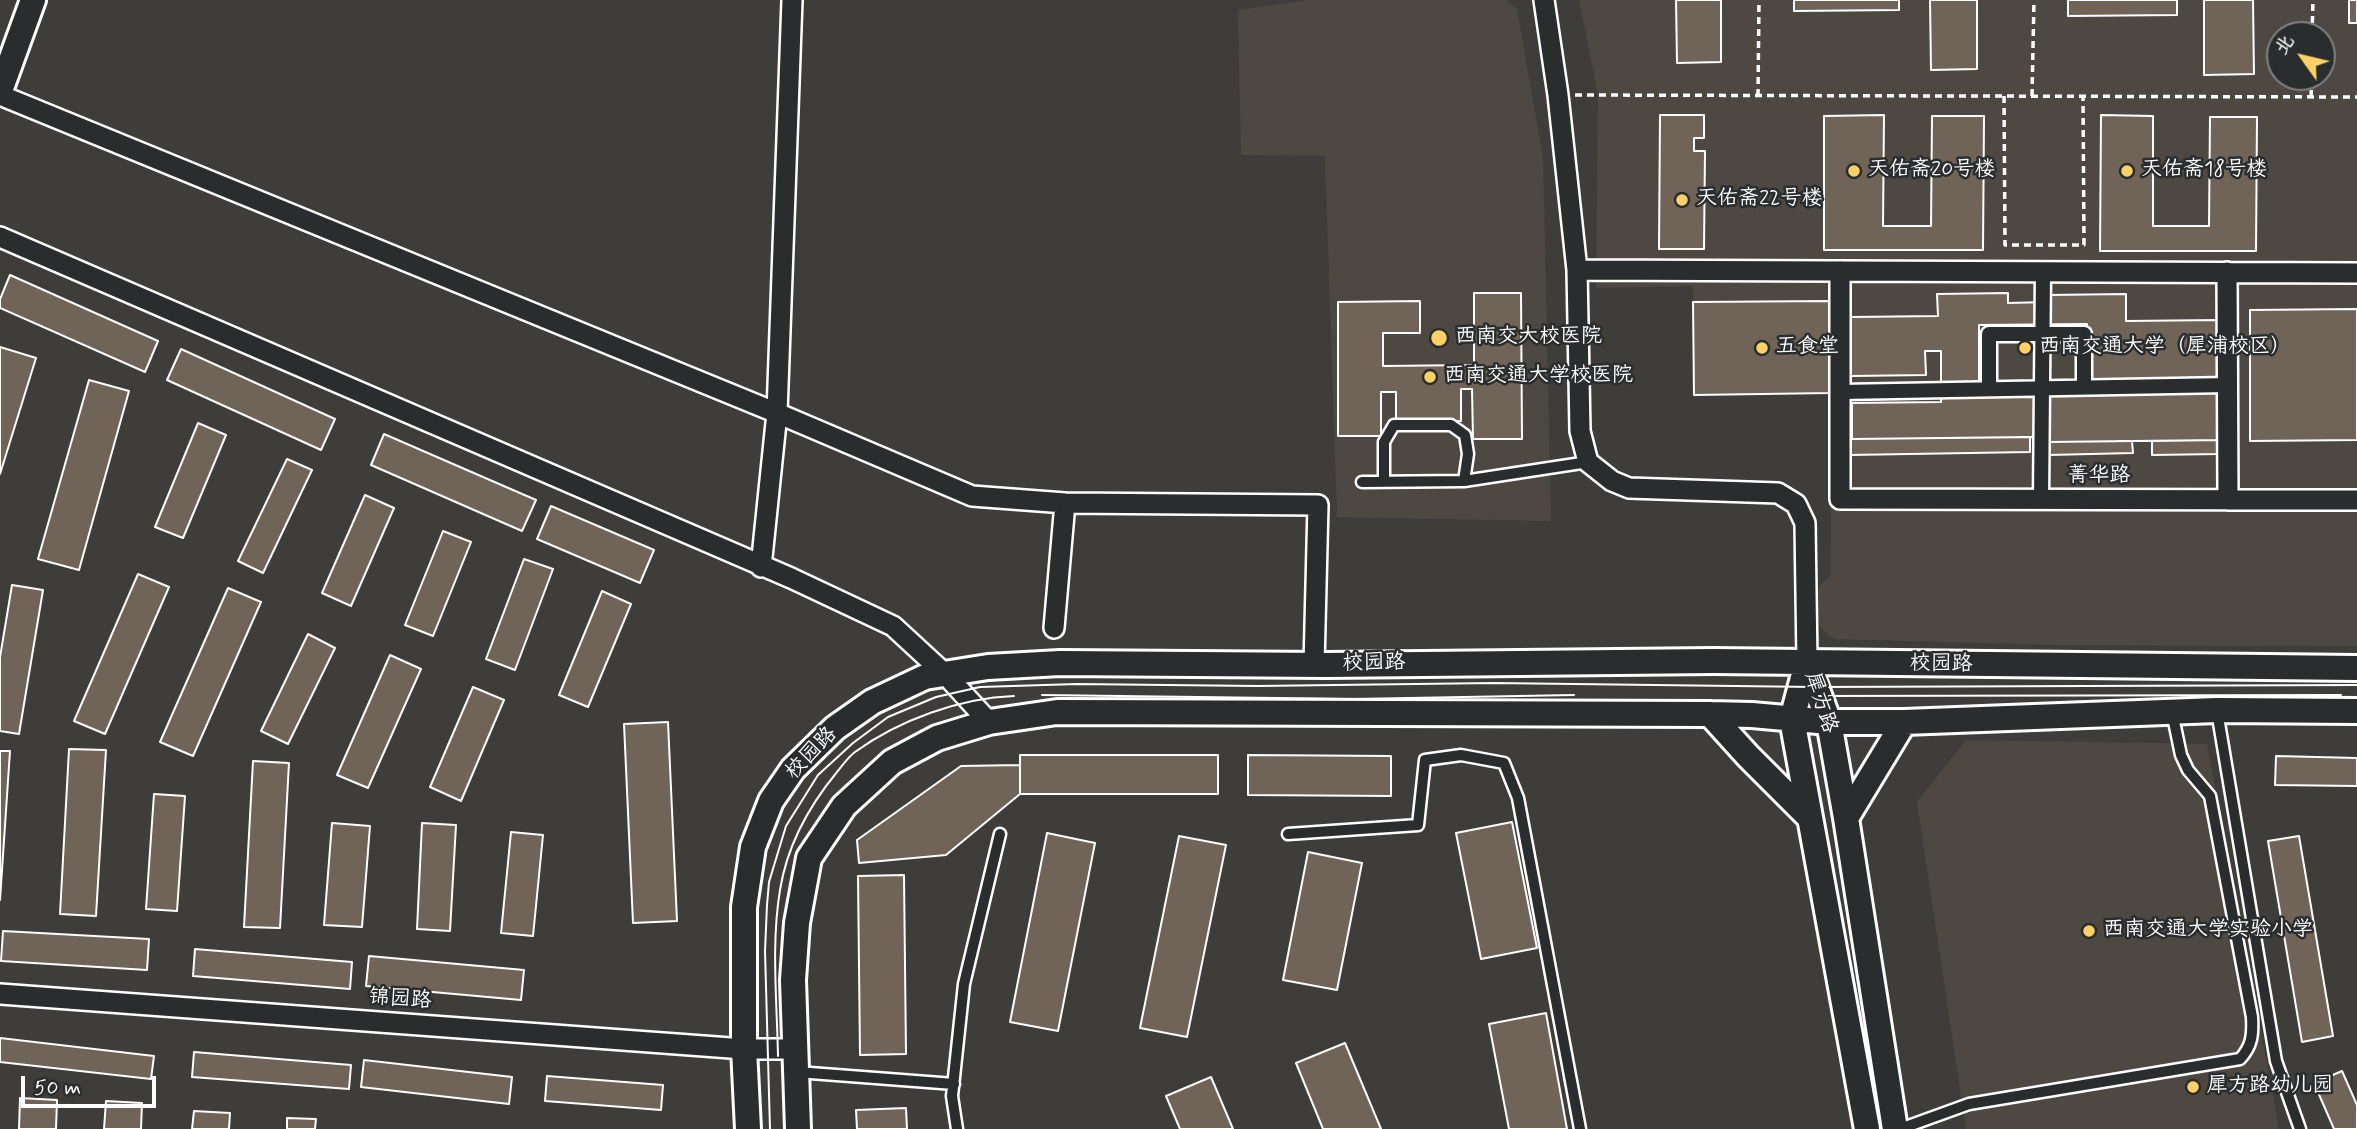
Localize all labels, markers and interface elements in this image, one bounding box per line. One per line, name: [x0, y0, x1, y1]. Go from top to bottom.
north arrow: [2266, 21, 2336, 91]
text: 北: [2269, 30, 2301, 60]
place label: 天佑斋20号楼: [1868, 158, 1995, 184]
place label: 天佑斋18号楼: [2141, 158, 2267, 184]
marker: 天佑斋20号楼: [1846, 163, 1862, 179]
marker: 天佑斋18号楼: [2119, 163, 2135, 179]
place label: 天佑斋22号楼: [1696, 187, 1822, 213]
marker: 天佑斋22号楼: [1674, 192, 1690, 208]
place label: 西南交大校医院: [1455, 325, 1602, 351]
marker: 西南交大校医院: [1429, 328, 1449, 348]
place label: 五食堂: [1776, 335, 1839, 361]
place label: 西南交通大学（犀浦校区）: [2039, 335, 2291, 361]
marker: 五食堂: [1754, 340, 1770, 356]
marker: 西南交通大学（犀浦校区）: [2017, 340, 2033, 356]
place label: 西南交通大学校医院: [1444, 364, 1633, 390]
marker: 西南交通大学校医院: [1422, 369, 1438, 385]
street label: 菁华路: [2068, 464, 2130, 490]
street label: 校园路: [1342, 651, 1406, 677]
street label: 校园路: [1909, 652, 1973, 678]
street label: 犀方路: [1798, 669, 1842, 737]
street label: 校园路: [781, 723, 843, 785]
place label: 西南交通大学实验小学: [2103, 918, 2313, 944]
marker: 西南交通大学实验小学: [2081, 923, 2097, 939]
street label: 锦园路: [368, 985, 432, 1015]
scale bar: [24, 1062, 159, 1106]
text: 50 m: [34, 1074, 81, 1102]
place label: 犀方路幼儿园: [2207, 1074, 2333, 1100]
marker: 犀方路幼儿园: [2185, 1079, 2201, 1095]

